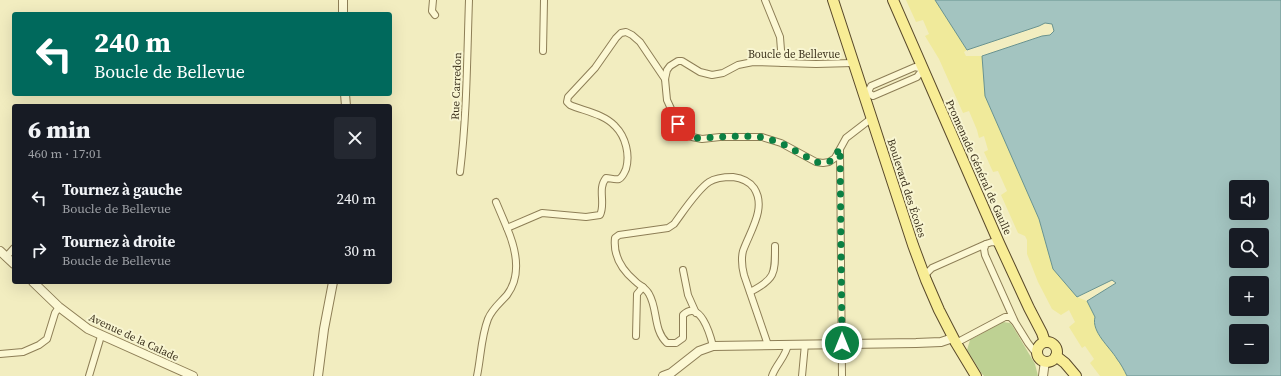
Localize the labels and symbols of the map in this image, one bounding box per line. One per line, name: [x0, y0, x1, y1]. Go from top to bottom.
street label: Boucle de Bellevue: [748, 47, 840, 62]
street label: Rue Carredon: [448, 52, 465, 120]
street label: Promenade Général de Gaulle: [942, 97, 1015, 238]
pin: [661, 107, 695, 141]
street label: Boulevard des Écoles: [883, 137, 930, 240]
street label: Avenue de la Calade: [86, 310, 182, 365]
position arrow: [821, 322, 863, 364]

